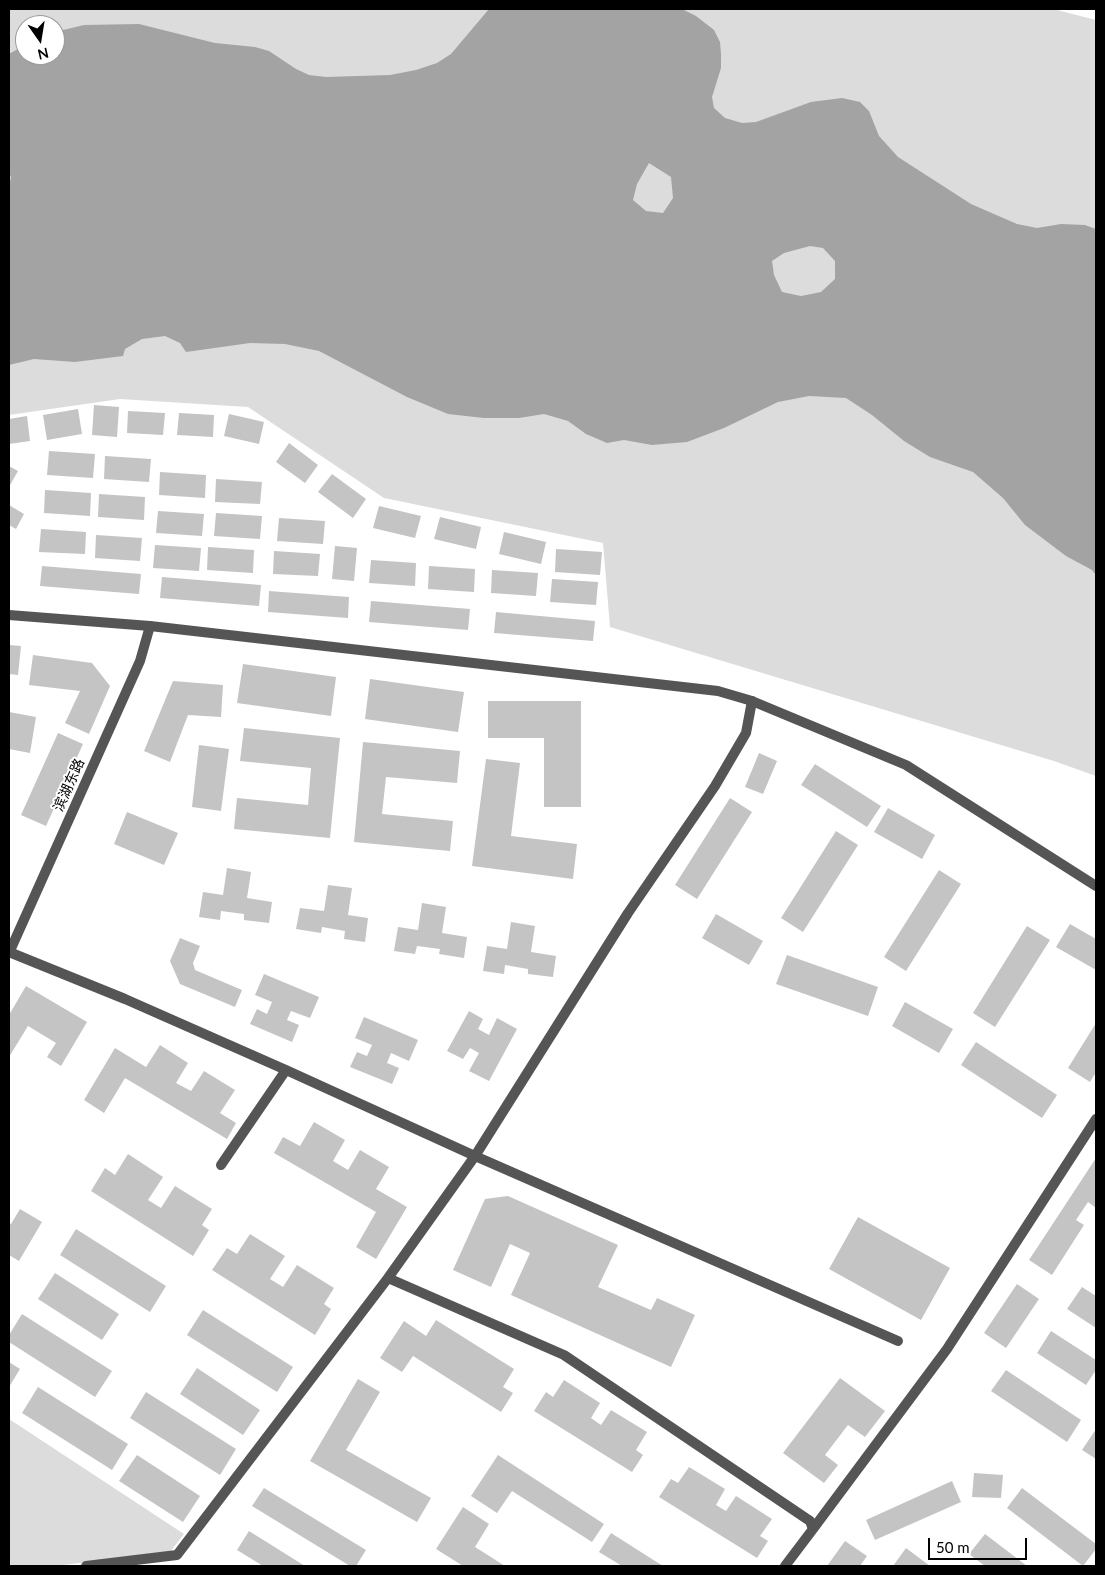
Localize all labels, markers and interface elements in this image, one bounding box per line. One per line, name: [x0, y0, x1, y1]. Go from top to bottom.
north arrow: [15, 15, 65, 65]
text: N: [36, 45, 50, 64]
street label: 滨湖东路: [50, 756, 88, 814]
scale bar: [930, 1528, 1029, 1560]
text: 50 m: [936, 1538, 970, 1556]

